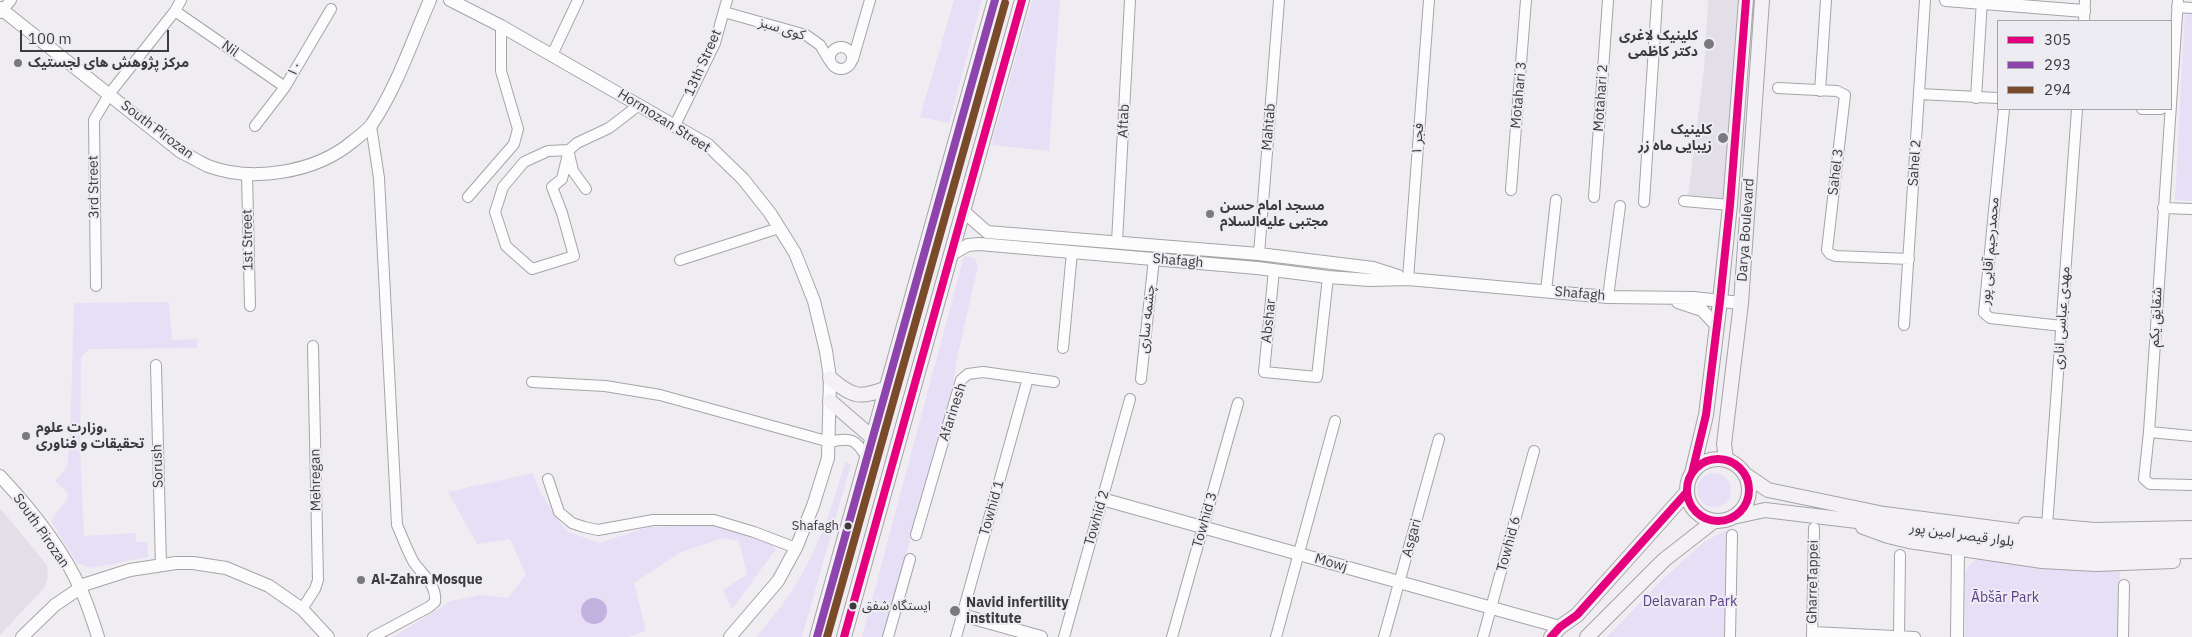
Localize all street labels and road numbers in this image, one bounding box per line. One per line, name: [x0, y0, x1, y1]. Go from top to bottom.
street label: کوی سبز: [757, 14, 807, 44]
street label: 13th Street: [681, 27, 725, 99]
street label: Nil: [218, 37, 242, 61]
street label: ۱۰: [284, 58, 306, 80]
street label: Motahari 3: [1508, 61, 1530, 129]
street label: Motahari 2: [1590, 64, 1612, 132]
street label: Hormozan Street: [614, 86, 714, 156]
street label: South Pirozan: [117, 97, 197, 163]
street label: Mahtab: [1259, 103, 1279, 151]
street label: Aftab: [1115, 104, 1133, 138]
street label: فجر ۱: [1409, 122, 1427, 156]
street label: Sahel 2: [1905, 139, 1925, 187]
street label: Sahel 3: [1825, 148, 1847, 196]
street label: 3rd Street: [85, 155, 103, 219]
street label: Darya Boulevard: [1734, 178, 1758, 282]
street label: محمدرحیم آقایی پور: [1977, 196, 2003, 306]
street label: 1st Street: [239, 209, 257, 271]
street label: Shafagh: [1152, 250, 1204, 272]
street label: مهدی عباسی اناری: [2050, 266, 2074, 370]
street label: Shafagh: [1554, 283, 1606, 305]
street label: چشمه ساری: [1135, 284, 1159, 354]
street label: شقایق یکم: [2146, 287, 2166, 347]
street label: Abshar: [1258, 298, 1280, 344]
street label: Afarinesh: [936, 381, 970, 443]
street label: Sorush: [149, 444, 167, 488]
street label: Mehregan: [307, 449, 325, 511]
street label: Towhid 1: [976, 478, 1008, 538]
street label: Towhid 2: [1081, 488, 1113, 548]
street label: Towhid 3: [1189, 490, 1221, 550]
street label: South Pirozan: [9, 491, 73, 571]
street label: Towhid 6: [1494, 514, 1524, 574]
street label: Asgari: [1399, 517, 1425, 559]
street label: بلوار قیصر امین پور: [1909, 519, 2015, 551]
street label: GharreTappei: [1804, 540, 1822, 624]
street label: Mowj: [1313, 550, 1349, 576]

